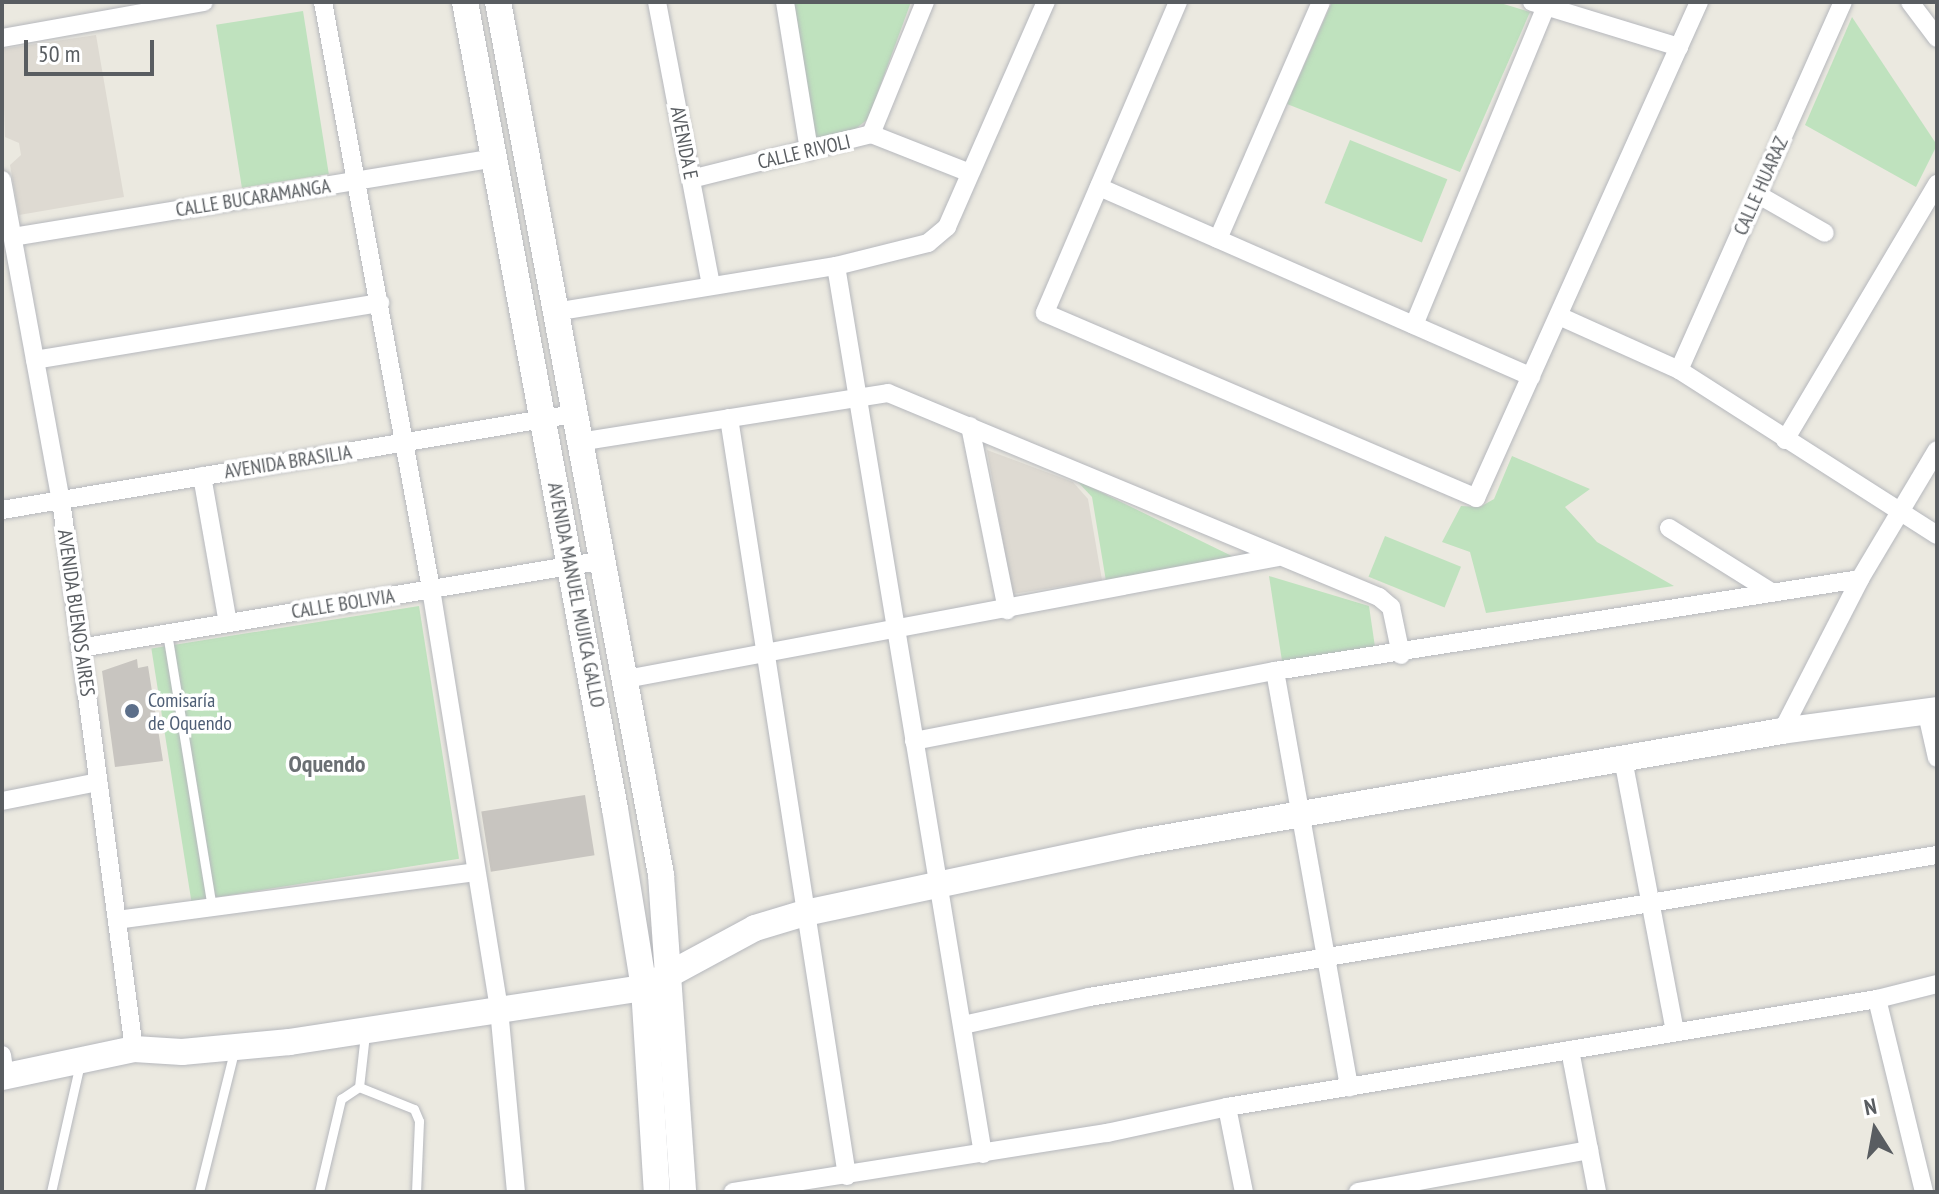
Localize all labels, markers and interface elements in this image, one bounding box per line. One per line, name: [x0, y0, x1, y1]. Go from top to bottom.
scale bar: [28, 24, 158, 74]
text: 50 m: [38, 38, 80, 69]
street label: AVENIDA E: [665, 104, 703, 182]
street label: CALLE RIVOLI: [755, 130, 853, 174]
street label: CALLE HUARAZ: [1729, 133, 1793, 239]
street label: CALLE BUCARAMANGA: [174, 174, 332, 222]
street label: AVENIDA BRASILIA: [222, 440, 354, 484]
street label: AVENIDA MANUEL MUJICA GALLO: [542, 479, 610, 711]
street label: AVENIDA BUENOS AIRES: [52, 527, 100, 699]
street label: CALLE BOLIVIA: [290, 584, 396, 624]
place label: Comisaría de Oquendo: [148, 688, 232, 735]
marker: Comisaría de Oquendo: [123, 702, 141, 720]
district label: Oquendo: [288, 750, 366, 778]
north arrow: [1835, 1090, 1915, 1170]
text: N: [1862, 1092, 1879, 1121]

